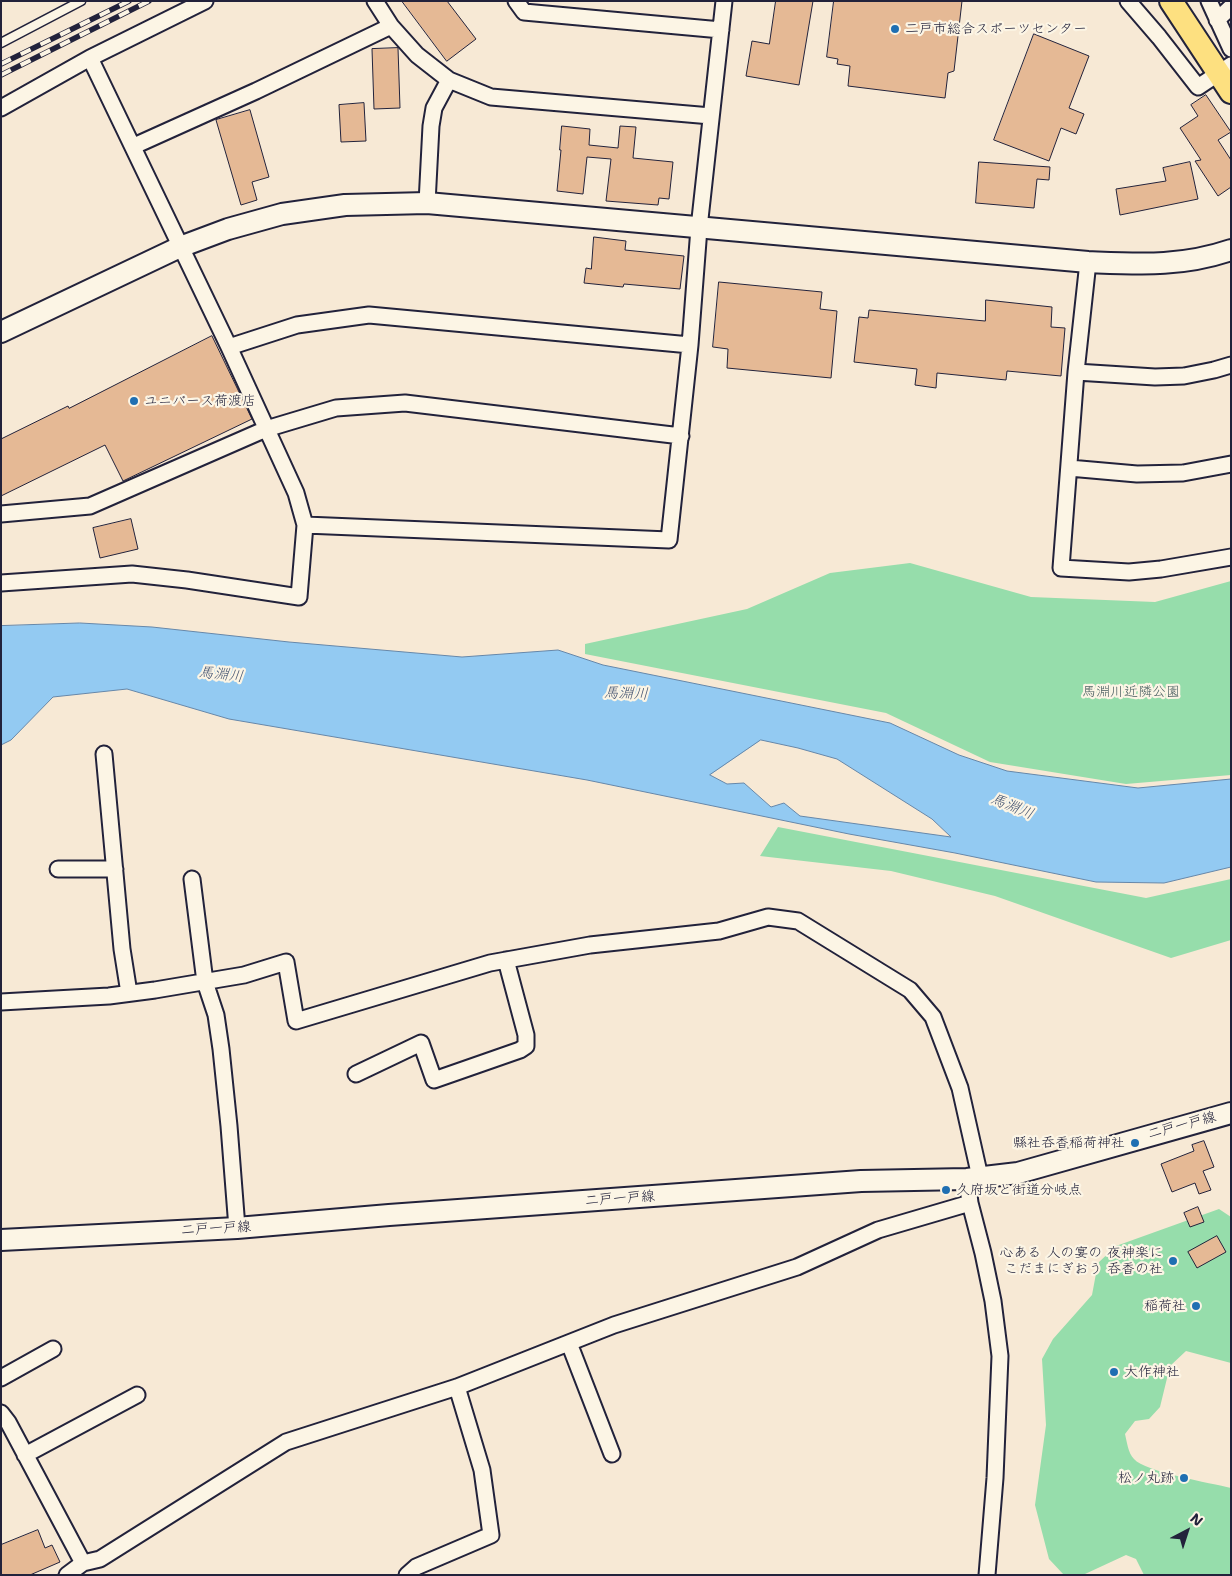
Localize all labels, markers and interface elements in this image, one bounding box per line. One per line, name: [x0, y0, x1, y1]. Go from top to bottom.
place label: 二戸市総合スポーツセンター: [905, 21, 1087, 37]
marker: 二戸市総合スポーツセンター: [889, 23, 901, 35]
place label: ユニバース荷渡店: [144, 393, 256, 409]
marker: ユニバース荷渡店: [128, 395, 140, 407]
water label: 馬淵川: [198, 664, 244, 686]
water label: 馬淵川: [603, 684, 649, 704]
park label: 馬淵川近隣公園: [1082, 684, 1180, 700]
water label: 馬淵川: [988, 790, 1036, 824]
street label: 二戸一戸線: [1146, 1109, 1218, 1143]
place label: 縣社呑香稲荷神社: [1013, 1135, 1125, 1151]
marker: 縣社呑香稲荷神社: [1129, 1137, 1141, 1149]
place label: 久府坂と街道分岐点: [956, 1182, 1082, 1198]
marker: 久府坂と街道分岐点: [940, 1184, 952, 1196]
street label: 二戸一戸線: [584, 1188, 656, 1210]
street label: 二戸一戸線: [181, 1219, 251, 1239]
place label: 心ある 人の宴の 夜神楽に こだまにぎおう 呑香の社: [999, 1245, 1163, 1278]
marker: 心ある 人の宴の 夜神楽に こだまにぎおう 呑香の社: [1167, 1255, 1179, 1267]
place label: 稲荷社: [1144, 1298, 1186, 1314]
marker: 稲荷社: [1190, 1300, 1202, 1312]
place label: 大作神社: [1124, 1364, 1180, 1380]
marker: 大作神社: [1108, 1366, 1120, 1378]
place label: 松ノ丸跡: [1118, 1470, 1174, 1486]
marker: 松ノ丸跡: [1178, 1472, 1190, 1484]
north arrow: [1162, 1506, 1212, 1556]
text: N: [1187, 1509, 1207, 1530]

